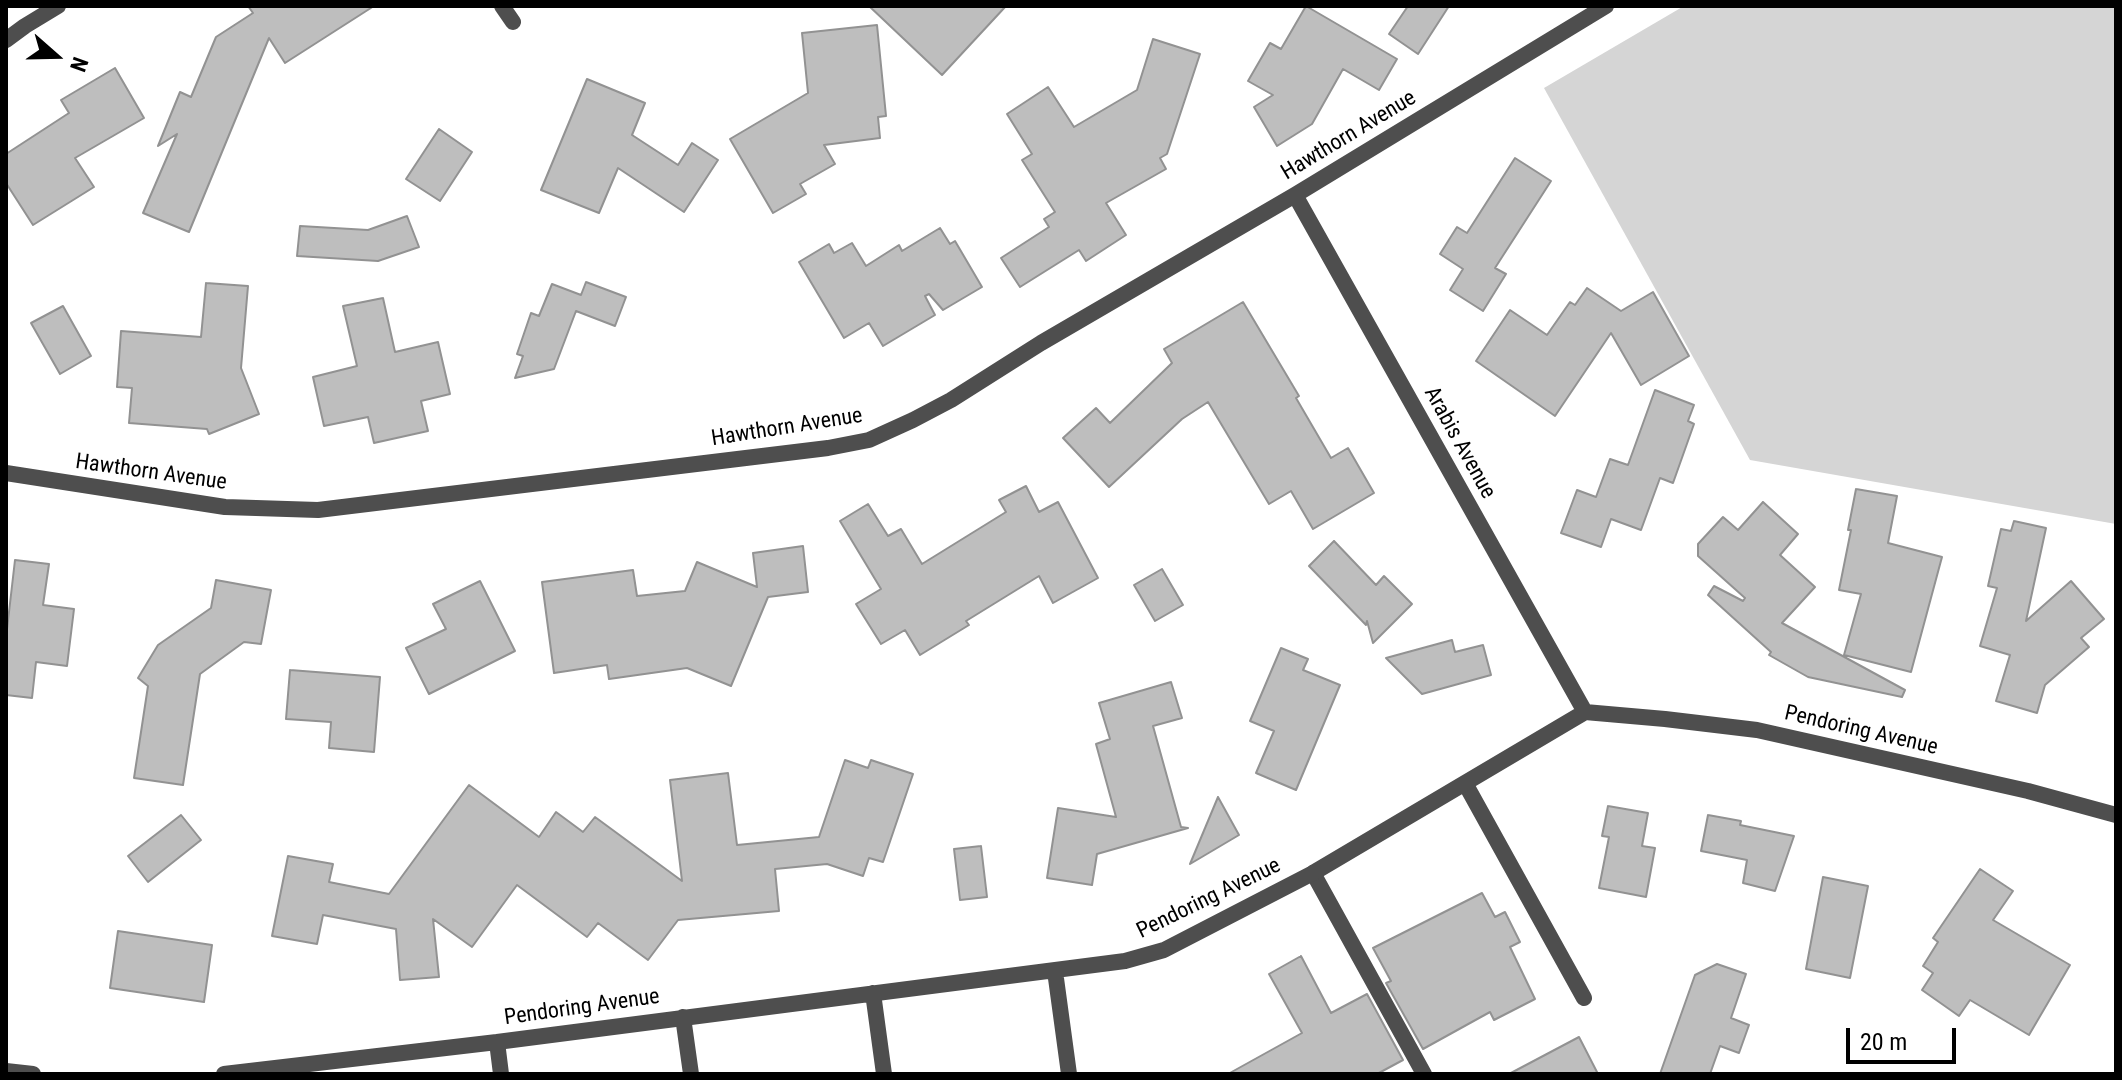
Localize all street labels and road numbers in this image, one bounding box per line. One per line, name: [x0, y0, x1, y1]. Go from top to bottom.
street label: Hawthorn Avenue: [1277, 85, 1421, 187]
street label: Arabis Avenue: [1417, 382, 1501, 504]
street label: Hawthorn Avenue: [710, 403, 864, 453]
street label: Hawthorn Avenue: [74, 449, 228, 497]
street label: Pendoring Avenue: [1782, 701, 1940, 761]
street label: Pendoring Avenue: [1133, 853, 1285, 945]
street label: Pendoring Avenue: [503, 984, 661, 1032]

